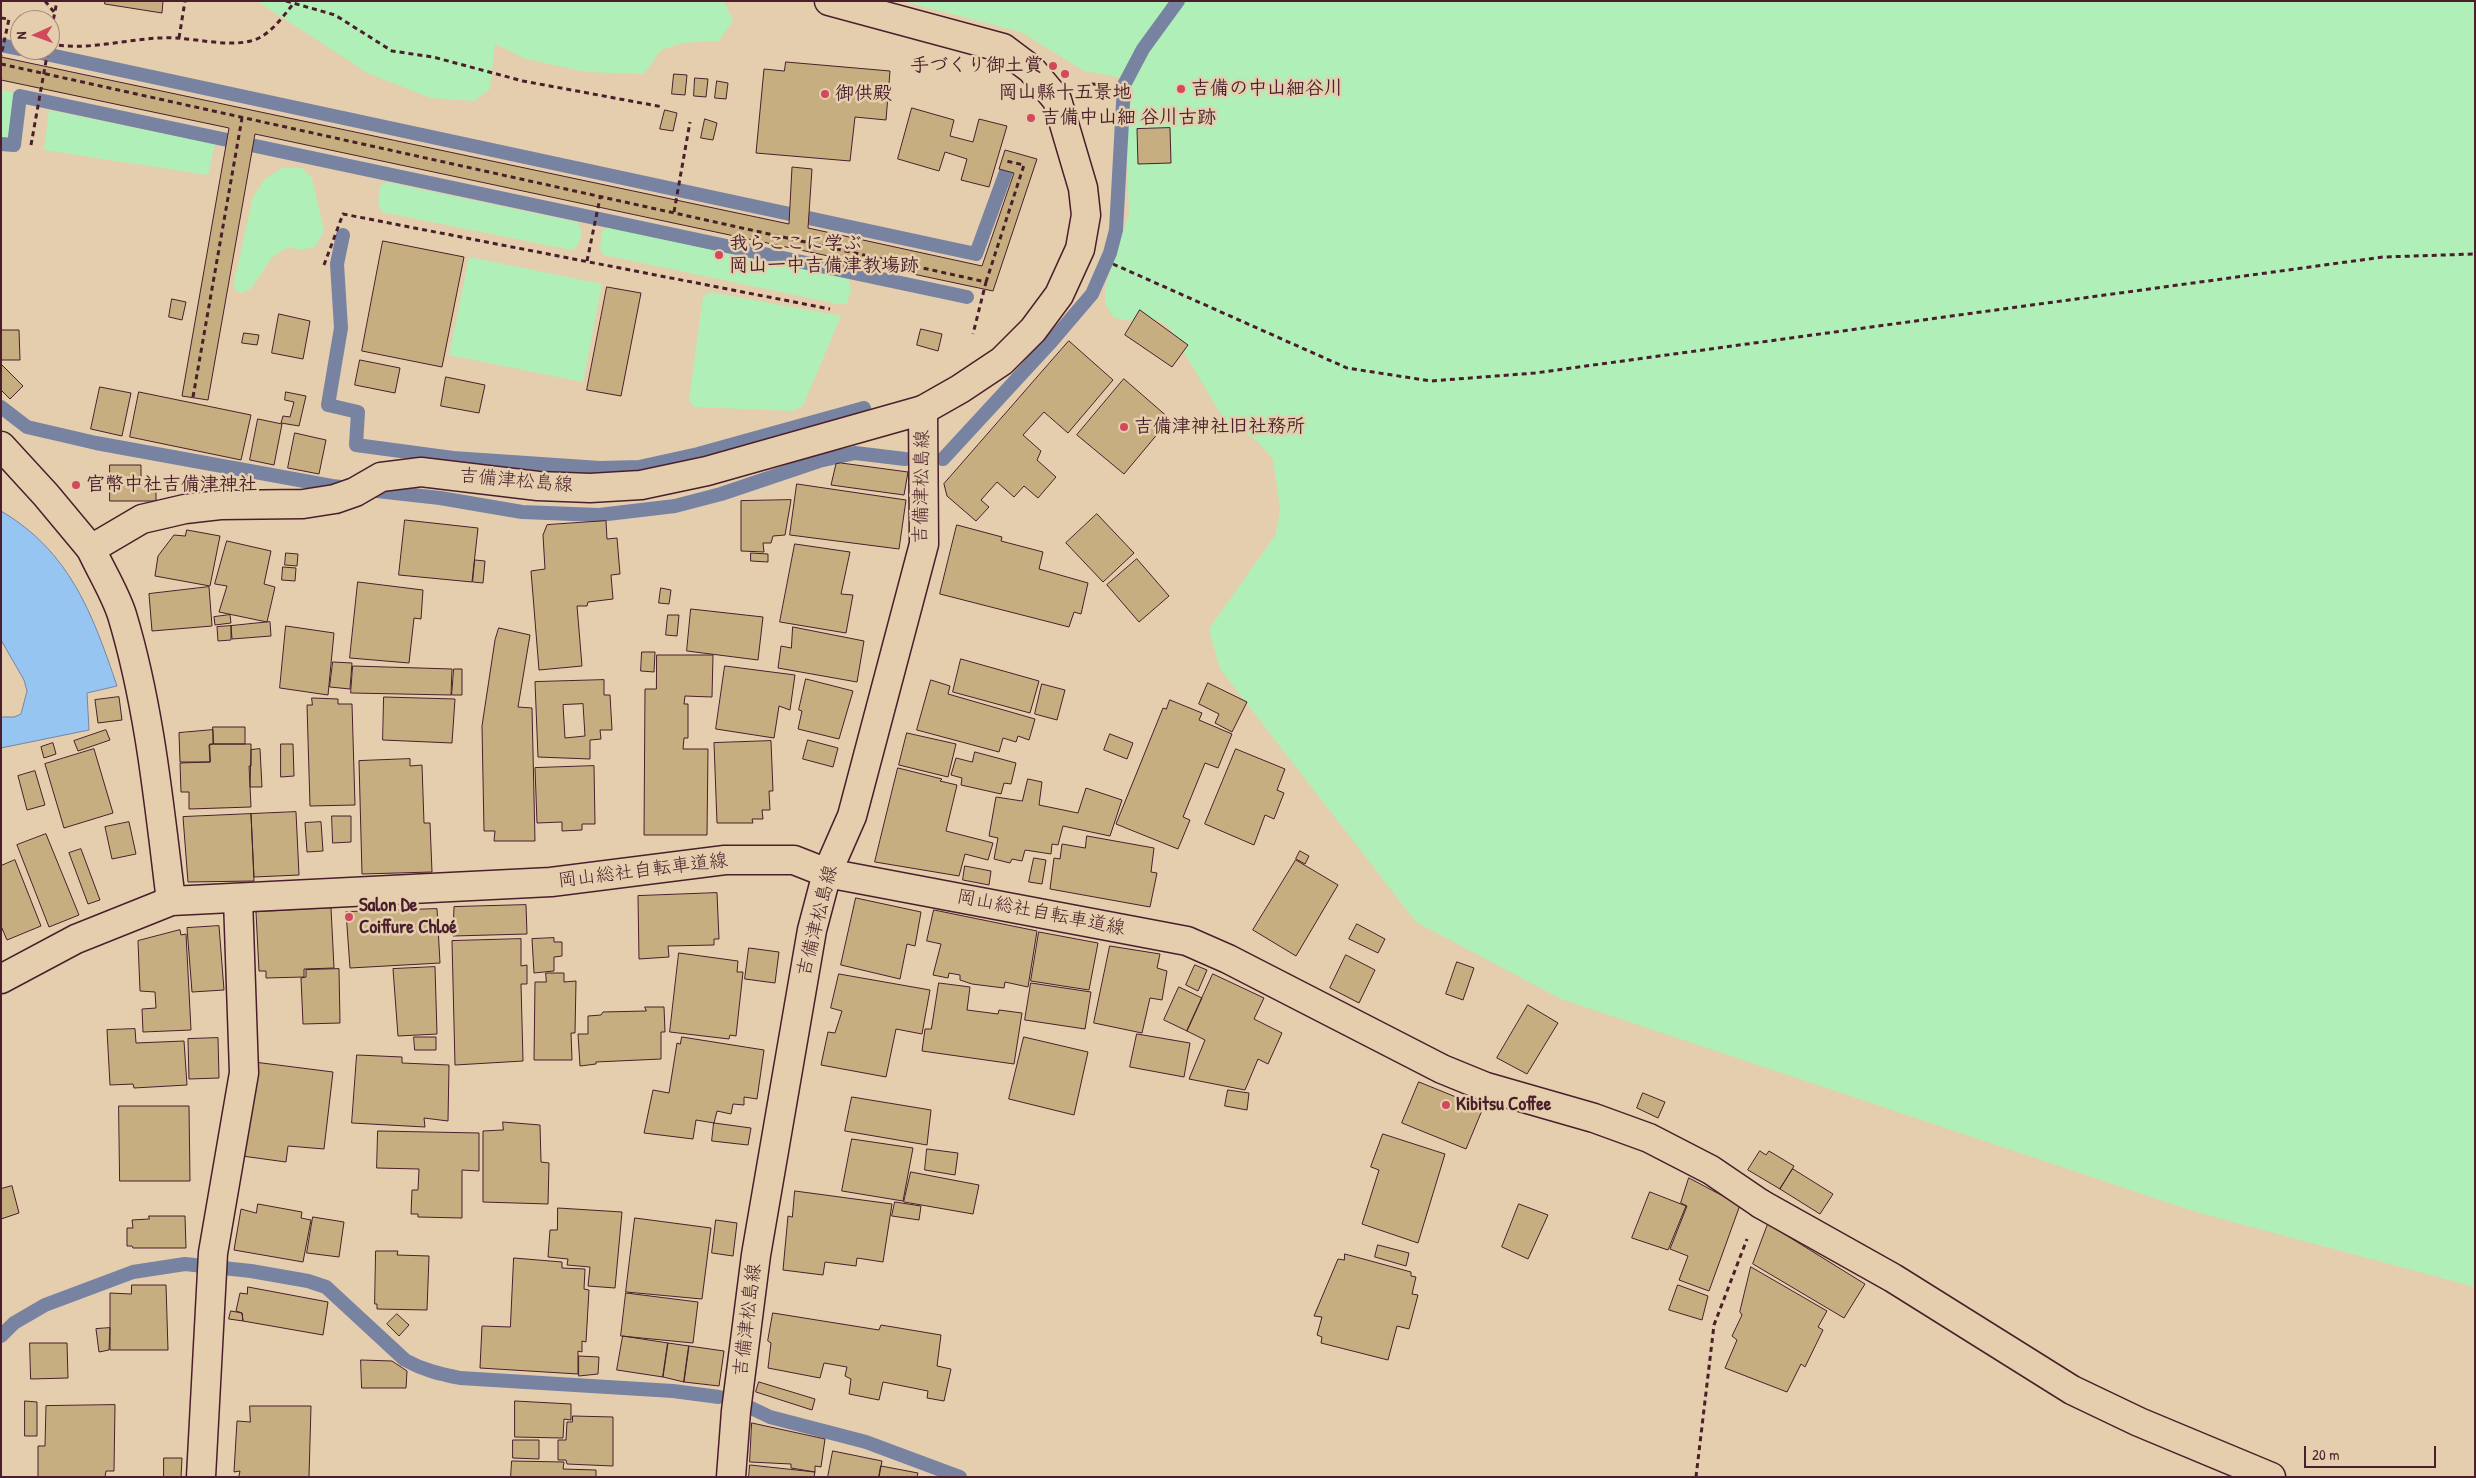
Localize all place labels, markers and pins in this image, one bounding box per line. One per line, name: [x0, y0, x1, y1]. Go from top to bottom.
place label: 手づくり御土賞: [910, 55, 1043, 77]
marker: 手づくり御土賞: [1047, 60, 1059, 72]
marker: 岡山縣十五景地: [1059, 68, 1071, 80]
place label: 吉備の中山細谷川: [1191, 78, 1343, 100]
place label: 岡山縣十五景地: [999, 82, 1131, 104]
place label: 御供殿: [835, 83, 892, 105]
marker: 吉備の中山細谷川: [1175, 83, 1187, 95]
marker: 御供殿: [819, 88, 831, 100]
place label: 吉備中山細 谷川古跡: [1041, 107, 1216, 129]
marker: 吉備中山細 谷川古跡: [1025, 112, 1037, 124]
place label: 我らここに学ぶ 岡山一中吉備津教塲跡: [729, 233, 919, 277]
marker: 我らここに学ぶ 岡山一中吉備津教塲跡: [713, 249, 725, 261]
place label: 吉備津神社旧社務所: [1134, 416, 1305, 438]
marker: 吉備津神社旧社務所: [1118, 421, 1130, 433]
place label: 官幣中社吉備津神社: [86, 474, 257, 496]
marker: 官幣中社吉備津神社: [70, 479, 82, 491]
place label: Salon De Coiffure Chloé: [359, 895, 457, 939]
marker: Salon De Coiffure Chloé: [343, 911, 355, 923]
place label: Kibitsu Coffee: [1456, 1094, 1551, 1116]
marker: Kibitsu Coffee: [1440, 1099, 1452, 1111]

